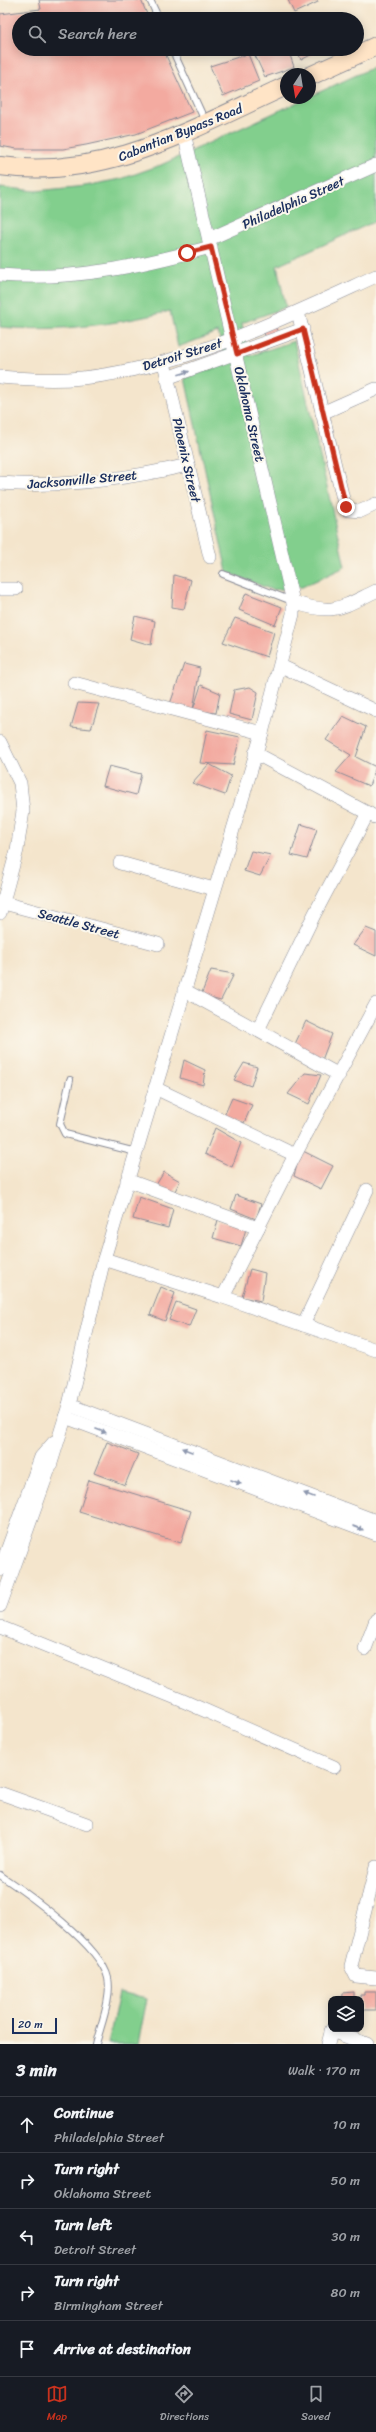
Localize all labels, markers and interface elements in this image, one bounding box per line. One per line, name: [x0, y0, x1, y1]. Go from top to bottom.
search box: [12, 12, 364, 56]
text: Search here: [58, 21, 137, 47]
icon: search: [26, 23, 48, 45]
north arrow: [280, 68, 316, 104]
street label: Cabantian Bypass Road: [114, 97, 247, 168]
street label: Philadelphia Street: [238, 169, 349, 235]
route start: [178, 244, 196, 262]
street label: Detroit Street: [140, 331, 225, 377]
street label: Oklahoma Street: [227, 364, 272, 464]
one-way arrow: [178, 369, 190, 375]
street label: Phoenix Street: [166, 415, 208, 506]
street label: Jacksonville Street: [25, 463, 138, 496]
route end: [337, 498, 355, 516]
street label: Seattle Street: [35, 902, 123, 946]
one-way arrow: [96, 1428, 108, 1434]
one-way arrow: [181, 1446, 193, 1452]
one-way arrow: [230, 1479, 242, 1485]
one-way arrow: [302, 1492, 314, 1498]
one-way arrow: [353, 1525, 365, 1531]
map controls: [328, 1996, 364, 2032]
button: layers: [328, 1996, 364, 2032]
text: 20 m: [18, 2015, 43, 2034]
scale bar: [12, 2016, 57, 2035]
text: 3 min: [16, 2055, 57, 2085]
text: Walk · 170 m: [288, 2059, 360, 2082]
text: Continue: [54, 2100, 114, 2126]
text: 10 m: [333, 2113, 360, 2136]
icon: ahead: [16, 2114, 38, 2136]
text: Philadelphia Street: [54, 2126, 164, 2149]
text: Turn right: [54, 2156, 119, 2182]
text: 50 m: [330, 2169, 360, 2192]
icon: right: [16, 2170, 38, 2192]
text: Oklahoma Street: [54, 2182, 151, 2205]
text: Turn left: [54, 2212, 112, 2238]
text: 30 m: [331, 2225, 360, 2248]
icon: left: [16, 2226, 38, 2248]
text: Detroit Street: [54, 2238, 136, 2261]
text: Turn right: [54, 2268, 119, 2294]
text: 80 m: [331, 2281, 360, 2304]
icon: right: [16, 2282, 38, 2304]
text: Birmingham Street: [54, 2294, 163, 2317]
text: Arrive at destination: [54, 2336, 191, 2362]
icon: arrive: [16, 2338, 38, 2360]
tab: Map: [46, 2383, 68, 2426]
tab: Directions: [160, 2383, 209, 2426]
tab: Saved: [301, 2383, 330, 2426]

